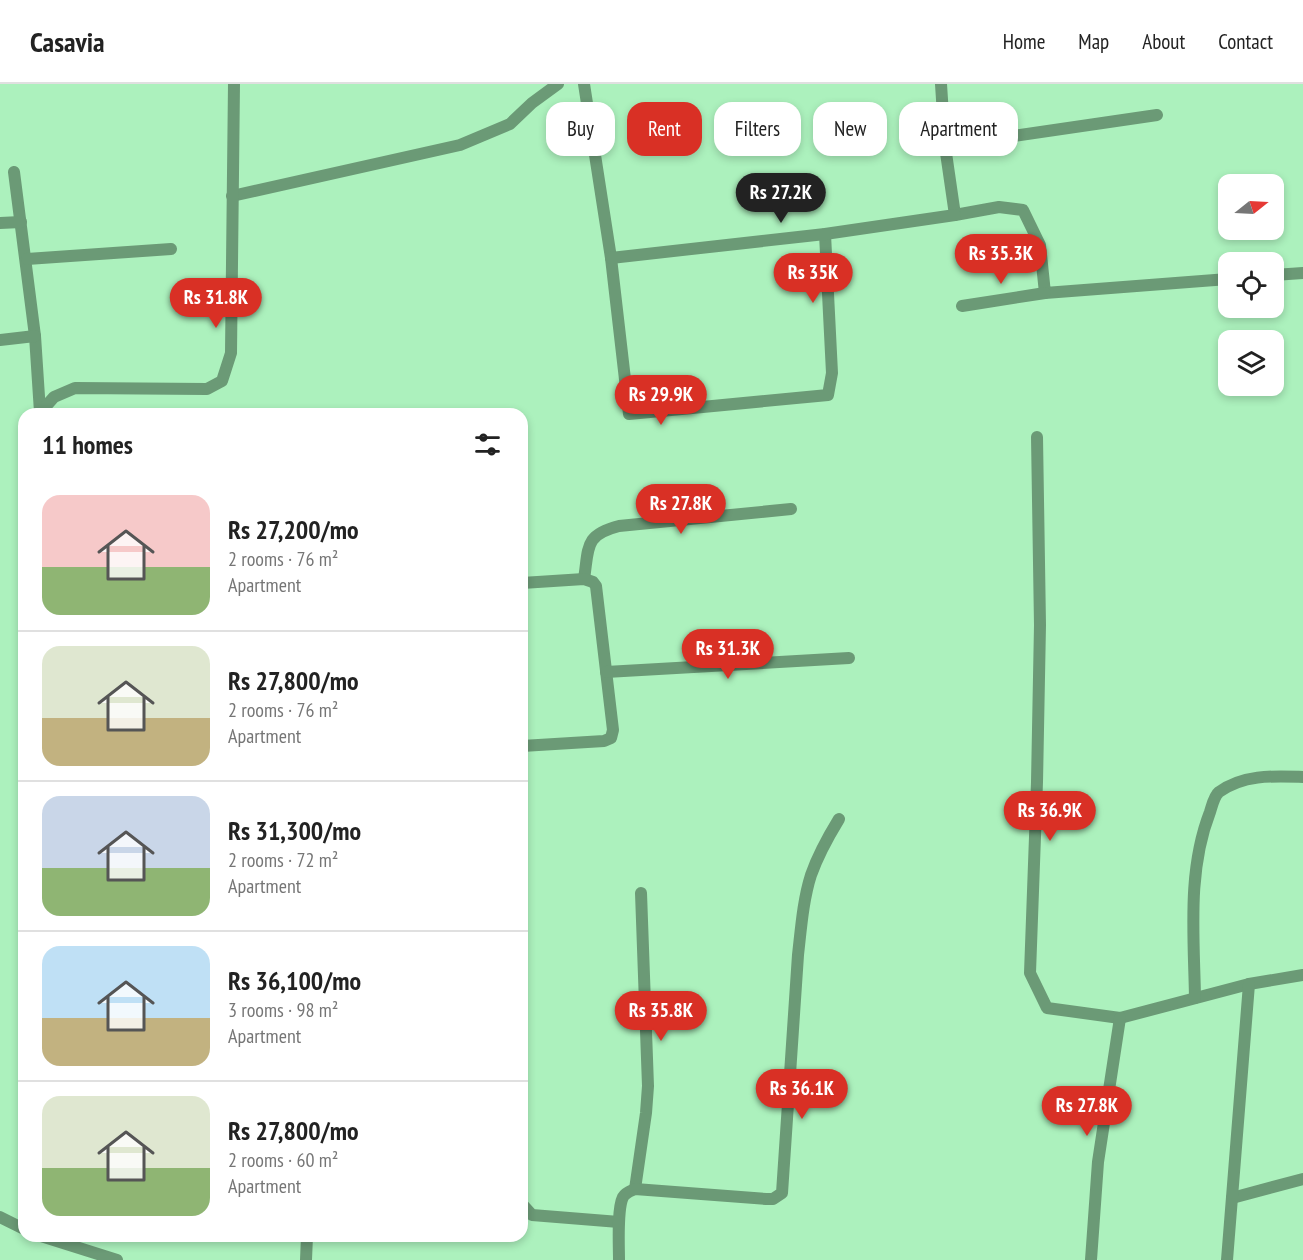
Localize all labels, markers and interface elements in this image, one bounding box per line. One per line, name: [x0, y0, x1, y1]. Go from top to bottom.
text: Casavia: [30, 23, 105, 60]
text: Home: [1003, 28, 1045, 55]
text: Map: [1078, 28, 1109, 55]
text: About: [1142, 28, 1185, 55]
text: Contact: [1218, 28, 1273, 55]
chip: Buy: [546, 102, 615, 156]
chip: Rent: [627, 102, 702, 156]
chip: Filters: [714, 102, 801, 156]
chip: New: [813, 102, 887, 156]
chip: Apartment: [899, 102, 1018, 156]
pin: Rs 27.2K: [719, 173, 843, 224]
north arrow: [1218, 174, 1284, 240]
map controls: [1218, 174, 1284, 396]
text: Rs 27.2K: [750, 179, 812, 205]
pin: Rs 35.3K: [939, 234, 1063, 285]
text: Rs 35.3K: [969, 240, 1033, 266]
button: locate: [1218, 252, 1284, 318]
pin: Rs 35K: [764, 253, 862, 304]
text: Rs 35K: [788, 259, 838, 285]
pin: Rs 31.8K: [154, 278, 278, 329]
text: Rs 31.8K: [184, 284, 248, 310]
button: layers: [1218, 330, 1284, 396]
pin: Rs 29.9K: [599, 375, 723, 426]
text: Rs 29.9K: [629, 381, 693, 407]
text: 11 homes: [42, 428, 133, 461]
icon: filters: [471, 428, 504, 461]
pin: Rs 27.8K: [619, 484, 743, 535]
text: Rs 27.8K: [650, 490, 712, 516]
text: Rs 27,200/mo: [228, 513, 359, 546]
icon: home: [90, 519, 162, 591]
text: 2 rooms · 76 m²: [228, 546, 338, 572]
text: Apartment: [228, 572, 301, 598]
pin: Rs 31.3K: [666, 629, 790, 680]
text: Rs 31.3K: [696, 635, 760, 661]
text: Rs 27,800/mo: [228, 664, 359, 697]
icon: home: [90, 670, 162, 742]
text: 2 rooms · 76 m²: [228, 697, 338, 723]
text: Apartment: [228, 723, 301, 749]
pin: Rs 36.9K: [988, 791, 1112, 842]
text: Rs 36.9K: [1018, 797, 1082, 823]
text: Rs 31,300/mo: [228, 814, 361, 847]
icon: home: [90, 820, 162, 892]
text: 2 rooms · 72 m²: [228, 847, 338, 873]
text: Apartment: [228, 873, 301, 899]
text: Rs 36,100/mo: [228, 964, 361, 997]
icon: home: [90, 970, 162, 1042]
pin: Rs 35.8K: [599, 991, 723, 1042]
text: 3 rooms · 98 m²: [228, 997, 338, 1023]
text: Rs 35.8K: [629, 997, 693, 1023]
text: Apartment: [228, 1023, 301, 1049]
pin: Rs 36.1K: [740, 1069, 864, 1120]
text: Rs 36.1K: [770, 1075, 834, 1101]
pin: Rs 27.8K: [1025, 1086, 1149, 1137]
text: Rs 27.8K: [1056, 1092, 1118, 1118]
text: Rs 27,800/mo: [228, 1114, 359, 1147]
icon: home: [90, 1120, 162, 1192]
text: 2 rooms · 60 m²: [228, 1147, 338, 1173]
text: Apartment: [228, 1173, 301, 1199]

